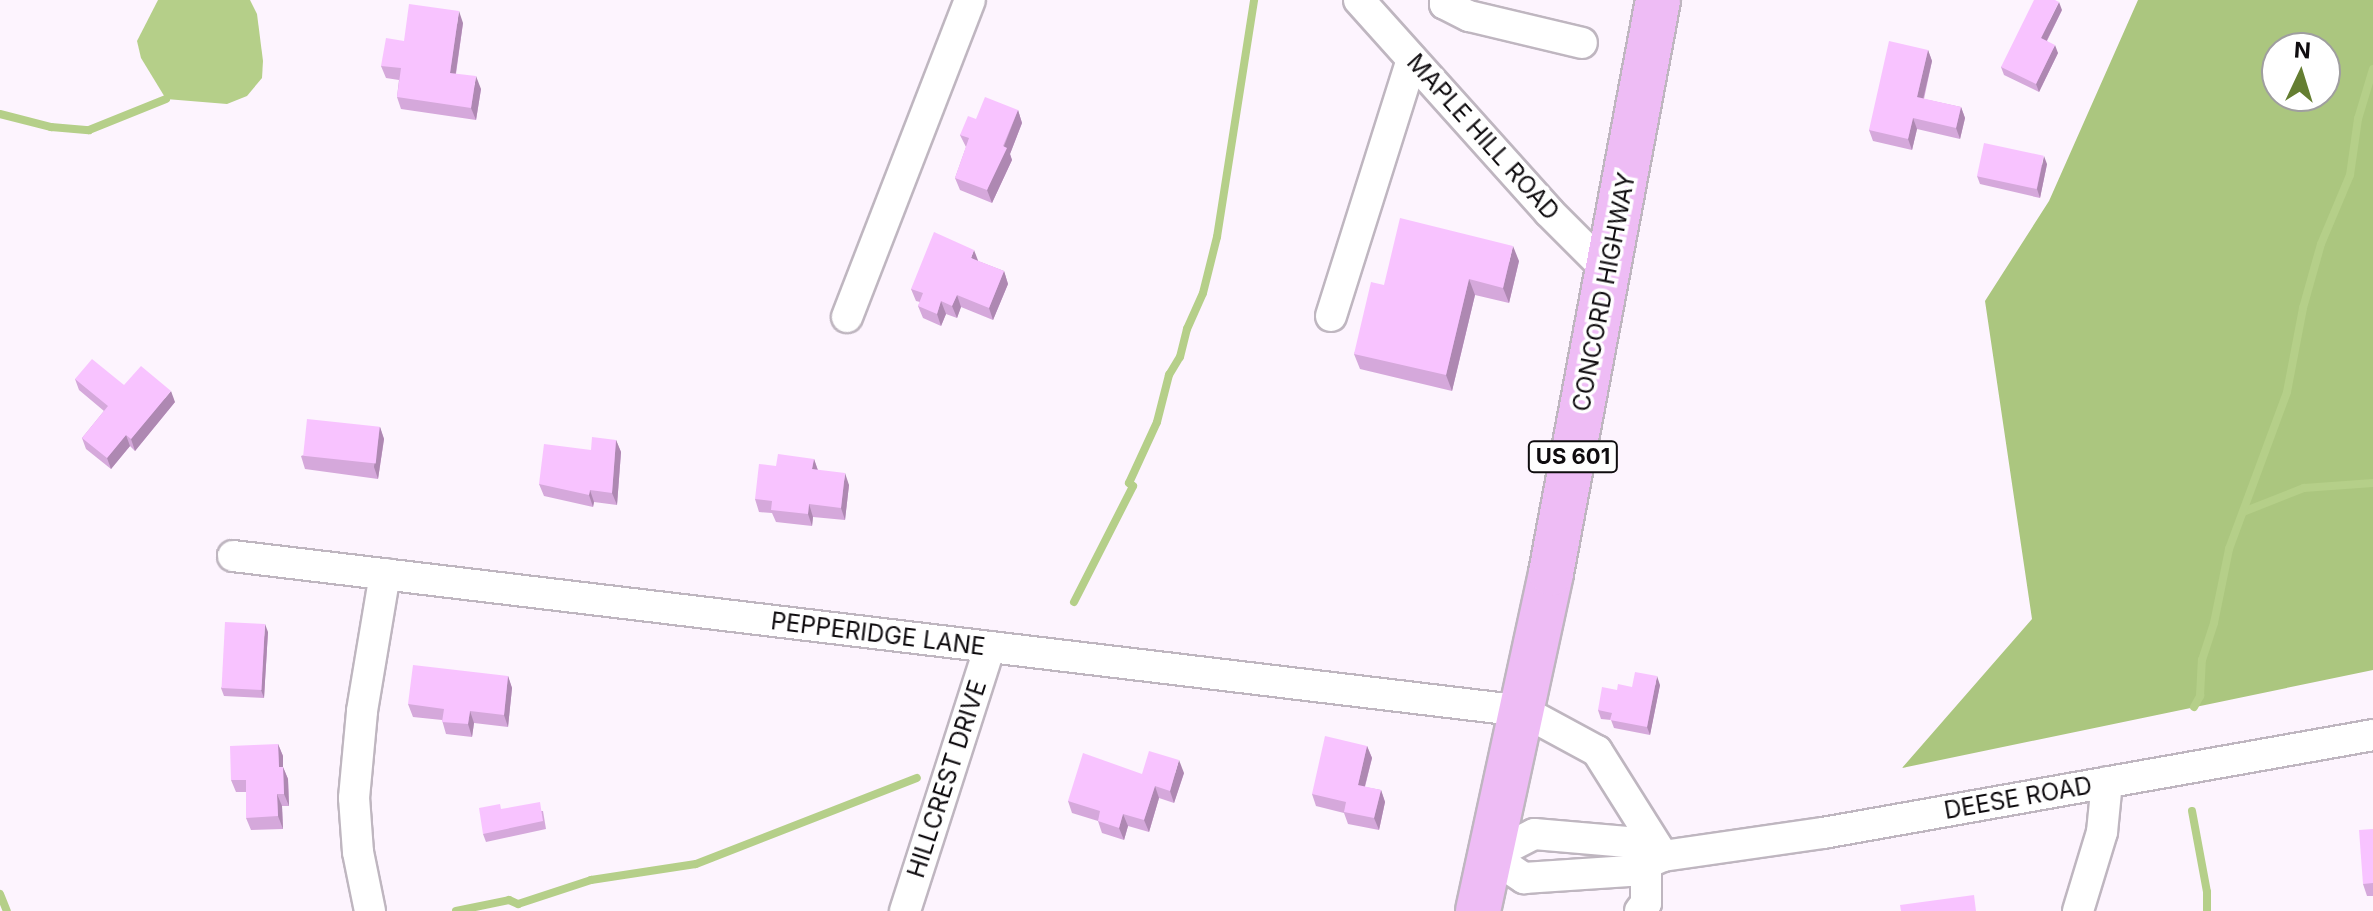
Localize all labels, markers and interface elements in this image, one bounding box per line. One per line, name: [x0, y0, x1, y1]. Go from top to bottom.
north arrow: [2261, 32, 2341, 112]
text: N: [2293, 36, 2312, 64]
street label: MAPLE HILL ROAD: [1401, 48, 1565, 226]
street label: CONCORD HIGHWAY: [1567, 170, 1641, 414]
road number: US 601: [1527, 439, 1619, 475]
street label: PEPPERIDGE LANE: [769, 607, 987, 661]
street label: HILLCREST DRIVE: [901, 677, 993, 881]
street label: DEESE ROAD: [1942, 771, 2094, 825]

